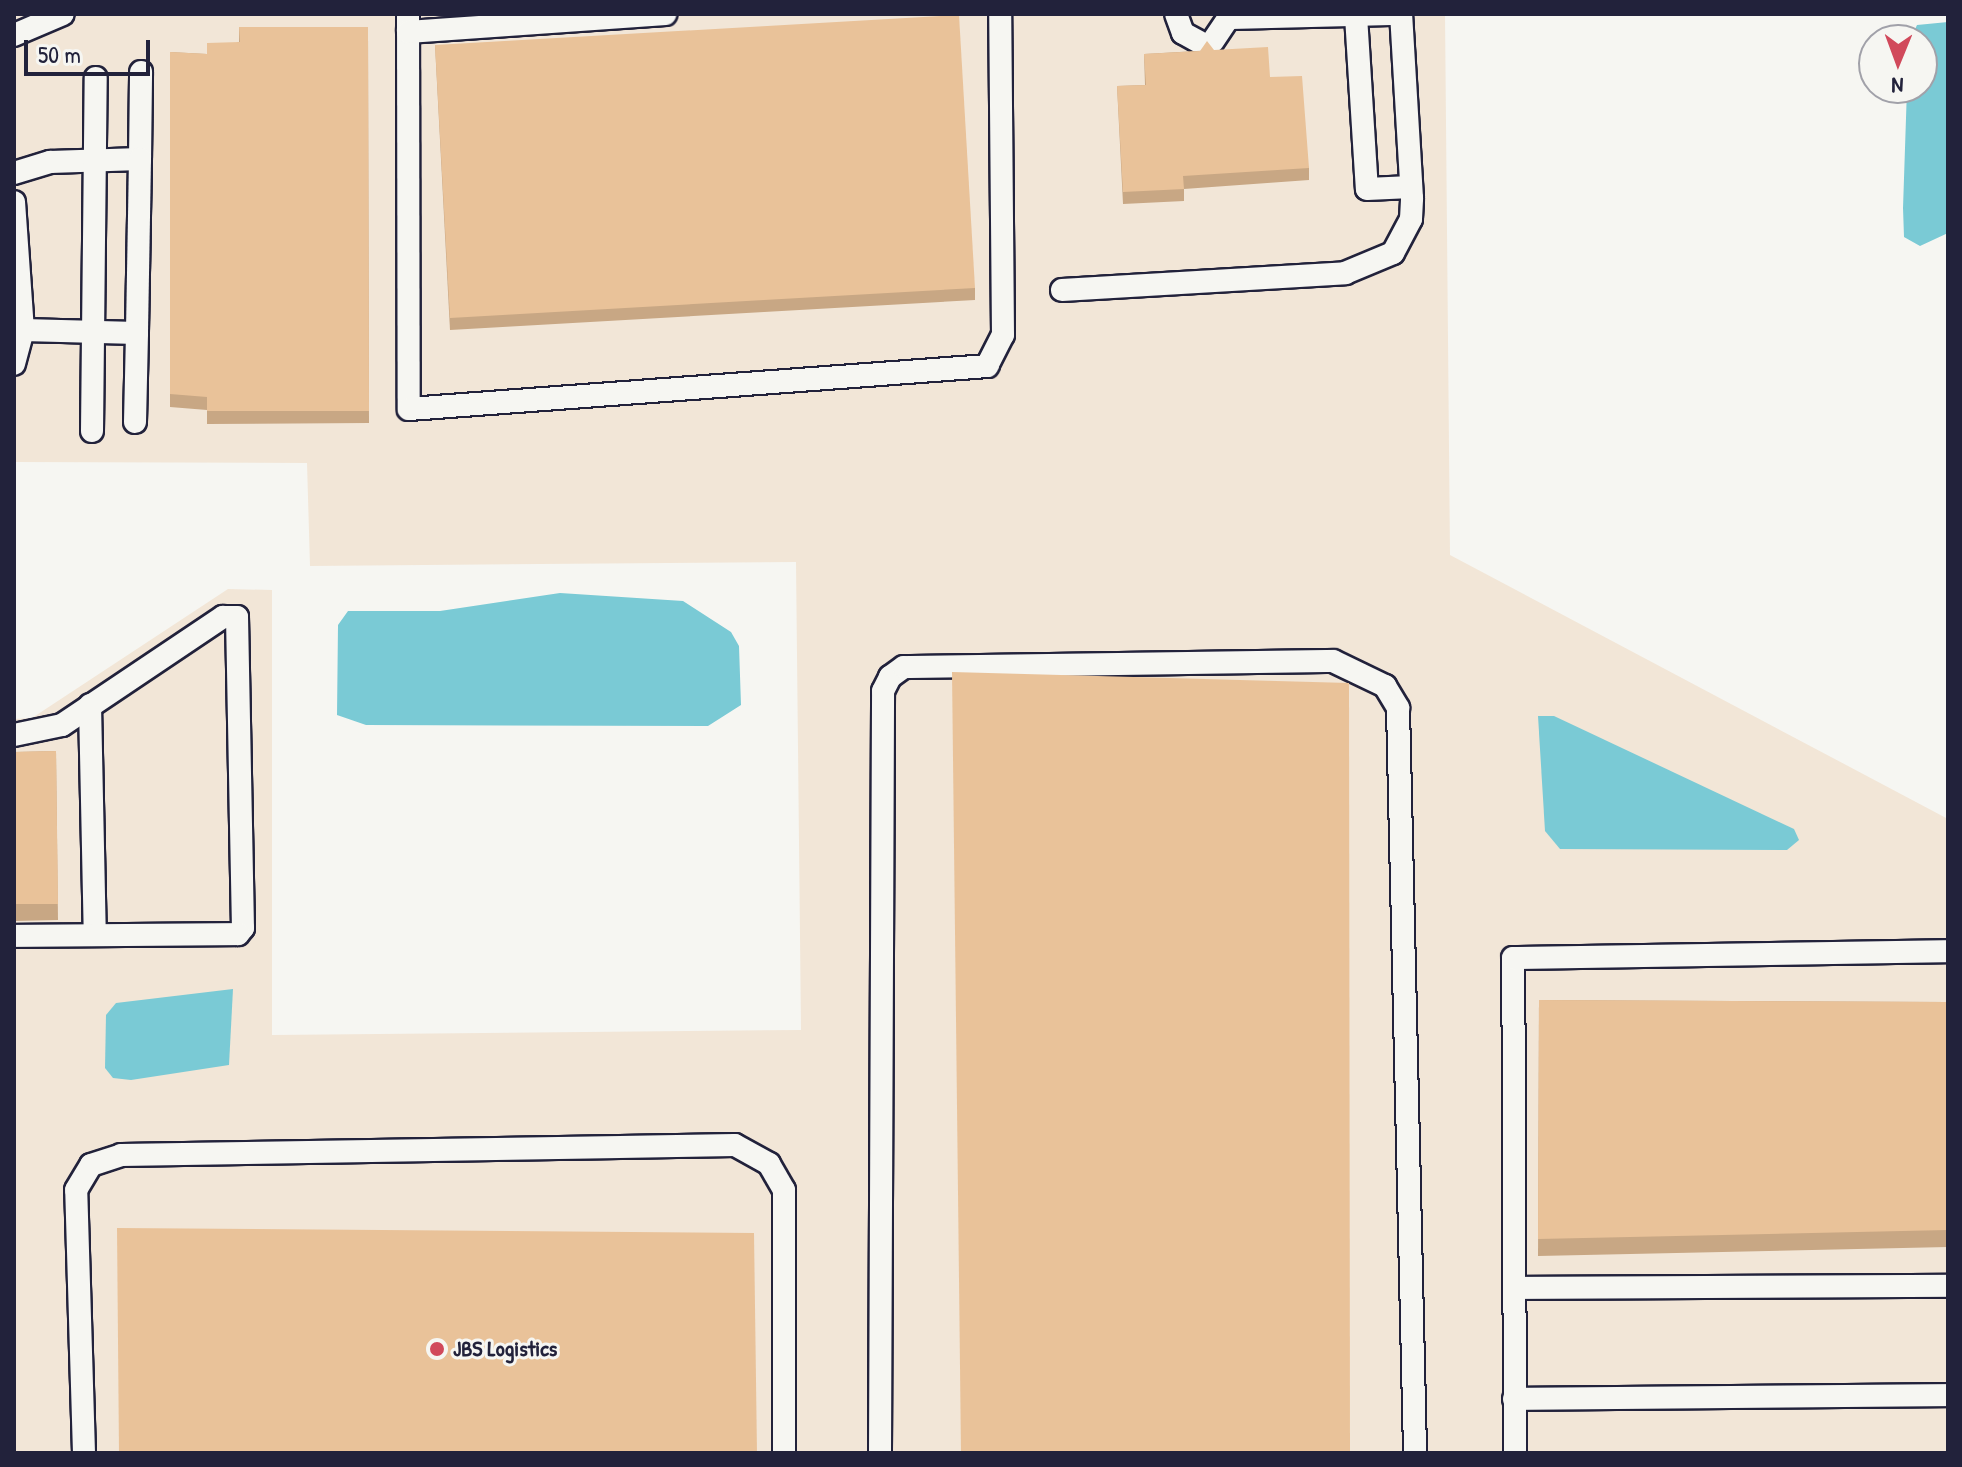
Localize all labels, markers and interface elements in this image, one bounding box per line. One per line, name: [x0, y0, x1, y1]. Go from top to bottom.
scale bar: [28, 24, 154, 74]
north arrow: [1858, 24, 1938, 104]
text: 50 m: [38, 38, 81, 70]
text: N: [1891, 71, 1904, 101]
place label: JBS Logistics: [453, 1336, 557, 1362]
marker: JBS Logistics: [428, 1340, 446, 1358]

